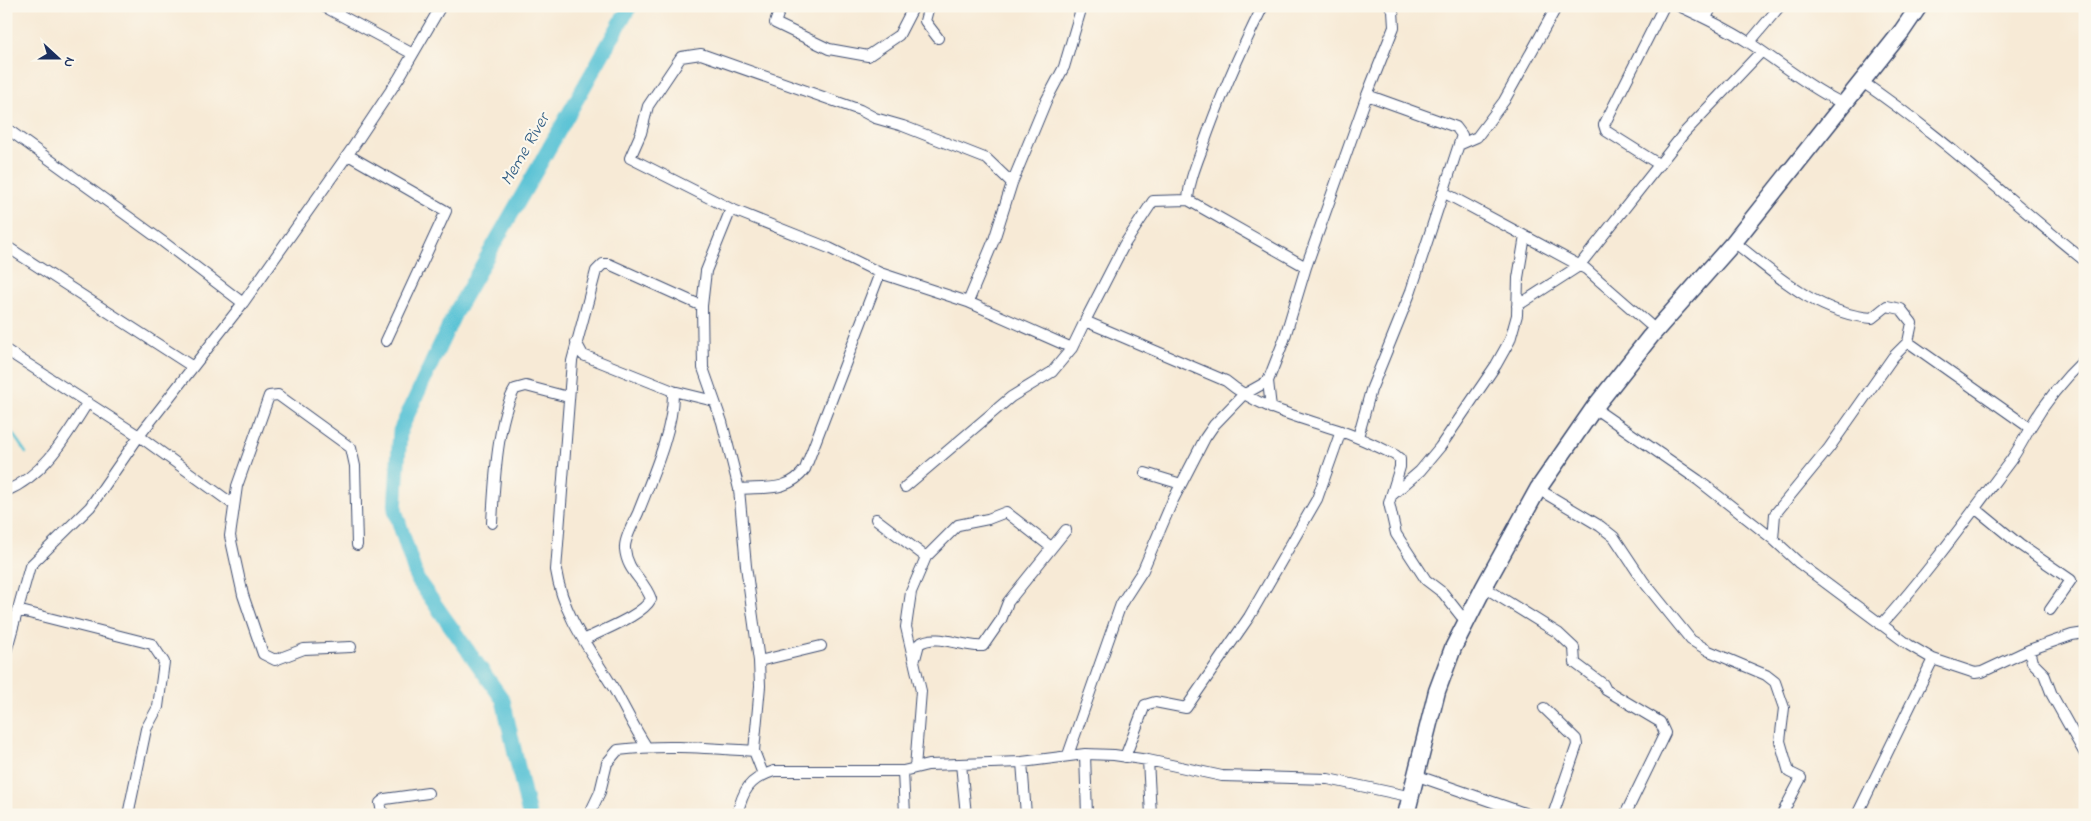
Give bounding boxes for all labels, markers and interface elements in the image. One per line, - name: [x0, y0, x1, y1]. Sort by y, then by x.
- north arrow: [32, 32, 82, 82]
- text: N: [57, 54, 80, 70]
- water label: Meme River: [495, 107, 558, 191]

